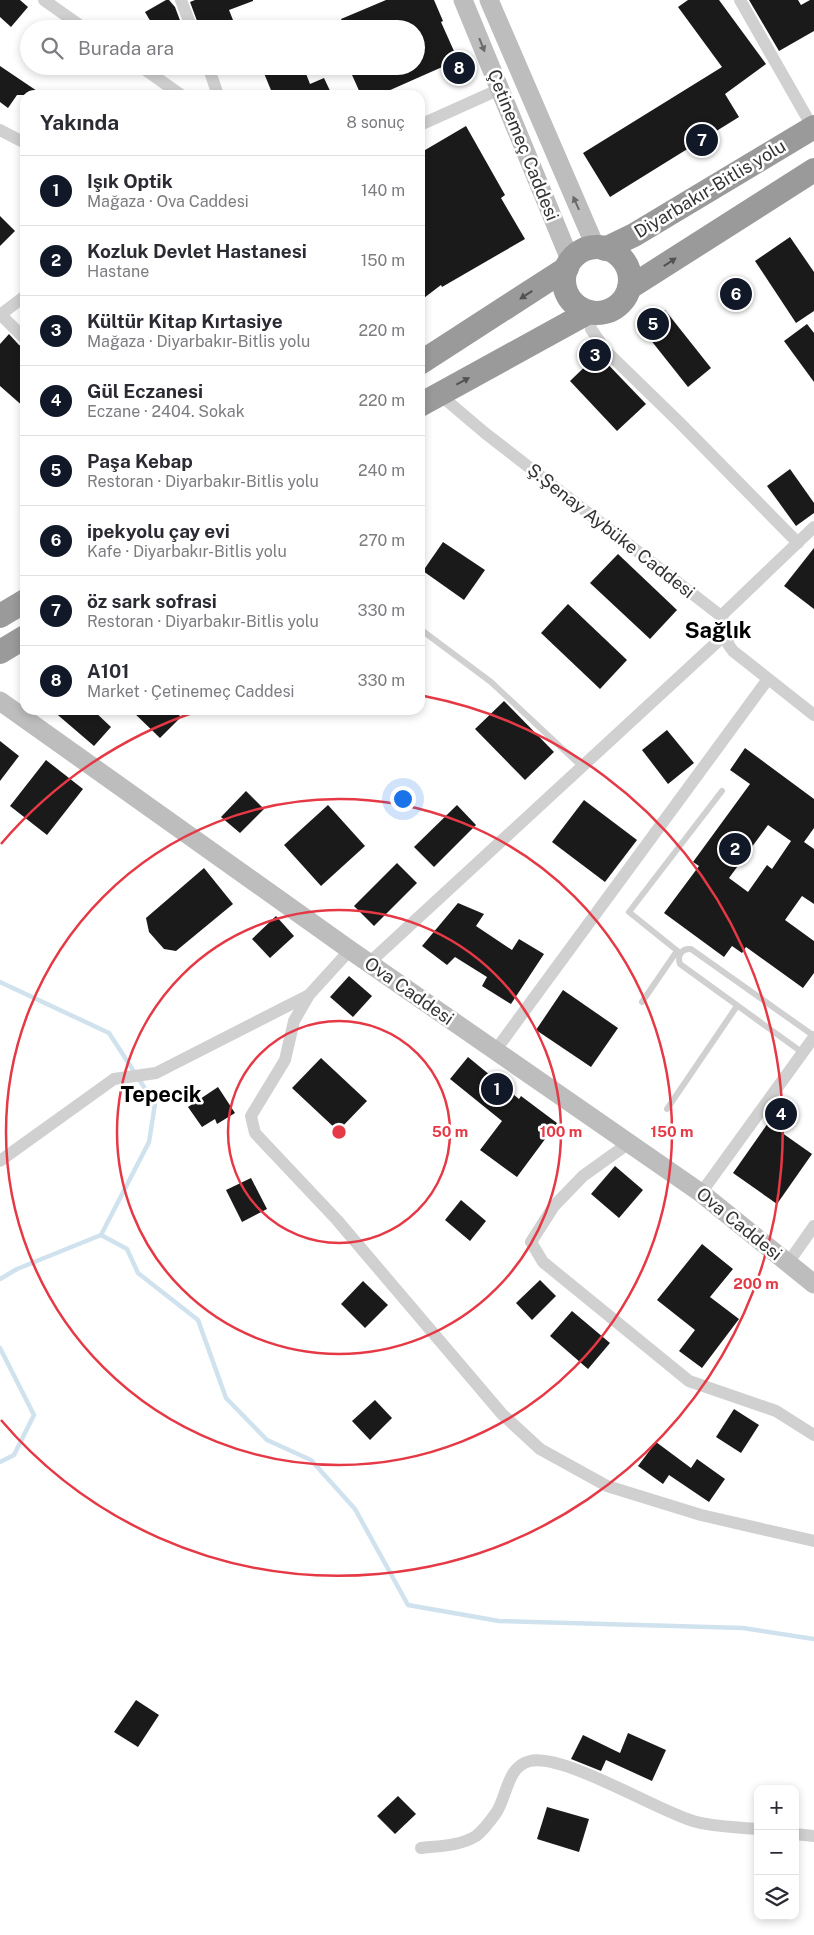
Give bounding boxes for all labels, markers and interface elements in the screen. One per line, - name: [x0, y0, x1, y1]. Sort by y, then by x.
- search box: [20, 20, 425, 75]
- icon: search: [38, 34, 66, 62]
- text: Burada ara: [78, 37, 174, 59]
- one-way arrow: [478, 38, 486, 53]
- pin: 8: [443, 49, 475, 87]
- street label: Çetinemeç Caddesi: [484, 66, 563, 224]
- text: Yakında: [40, 110, 119, 135]
- text: 8 sonuç: [346, 113, 405, 132]
- pin: 7: [686, 121, 718, 159]
- street label: Diyarbakır-Bitlis yolu: [630, 135, 789, 242]
- text: Işık Optik: [87, 170, 173, 192]
- text: 1: [53, 181, 59, 200]
- text: 140 m: [361, 181, 405, 200]
- text: Mağaza · Ova Caddesi: [87, 192, 249, 211]
- one-way arrow: [572, 196, 580, 210]
- text: Kozluk Devlet Hastanesi: [87, 240, 307, 262]
- text: 2: [51, 251, 61, 270]
- text: 150 m: [361, 251, 405, 270]
- one-way arrow: [663, 257, 677, 267]
- text: Hastane: [87, 262, 149, 281]
- pin: 6: [720, 275, 752, 313]
- one-way arrow: [519, 290, 532, 300]
- pin: 5: [637, 305, 669, 343]
- text: Kültür Kitap Kırtasiye: [87, 310, 283, 332]
- text: 3: [51, 321, 61, 340]
- text: 220 m: [358, 321, 405, 340]
- text: Mağaza · Diyarbakır-Bitlis yolu: [87, 332, 310, 351]
- pin: 3: [579, 336, 611, 374]
- one-way arrow: [455, 377, 470, 385]
- text: Gül Eczanesi: [87, 380, 203, 402]
- text: 4: [51, 391, 61, 410]
- text: 220 m: [358, 391, 405, 410]
- text: Eczane · 2404. Sokak: [87, 402, 245, 421]
- text: Paşa Kebap: [87, 450, 193, 472]
- street label: Ş.Şenay Aybüke Caddesi: [524, 459, 699, 602]
- text: 5: [51, 461, 61, 480]
- text: 240 m: [358, 461, 405, 480]
- text: Restoran · Diyarbakır-Bitlis yolu: [87, 472, 319, 491]
- text: ipekyolu çay evi: [87, 520, 230, 542]
- text: 6: [51, 531, 61, 550]
- text: 270 m: [359, 531, 405, 550]
- text: Kafe · Diyarbakır-Bitlis yolu: [87, 542, 287, 561]
- text: öz sark sofrasi: [87, 590, 217, 612]
- text: 7: [51, 601, 61, 620]
- text: 330 m: [358, 601, 405, 620]
- text: Restoran · Diyarbakır-Bitlis yolu: [87, 612, 319, 631]
- district label: Sağlık: [684, 617, 752, 643]
- text: A101: [87, 660, 129, 682]
- text: 8: [51, 671, 61, 690]
- text: 330 m: [358, 671, 405, 690]
- text: Market · Çetinemeç Caddesi: [87, 682, 294, 701]
- your location: [390, 786, 416, 812]
- pin: 2: [719, 830, 751, 868]
- street label: Ova Caddesi: [361, 952, 458, 1029]
- pin: 1: [481, 1070, 513, 1108]
- district label: Tepecik: [120, 1081, 202, 1107]
- pin: 4: [765, 1095, 797, 1133]
- centre of rings: [330, 1123, 348, 1141]
- text: 50 m: [432, 1123, 468, 1140]
- text: 100 m: [540, 1123, 582, 1140]
- text: 150 m: [650, 1123, 694, 1140]
- street label: Ova Caddesi: [692, 1183, 786, 1264]
- text: 200 m: [733, 1275, 779, 1292]
- map controls: [754, 1785, 799, 1920]
- button: +: [754, 1785, 799, 1830]
- button: −: [754, 1830, 799, 1875]
- button: layers: [754, 1875, 799, 1920]

